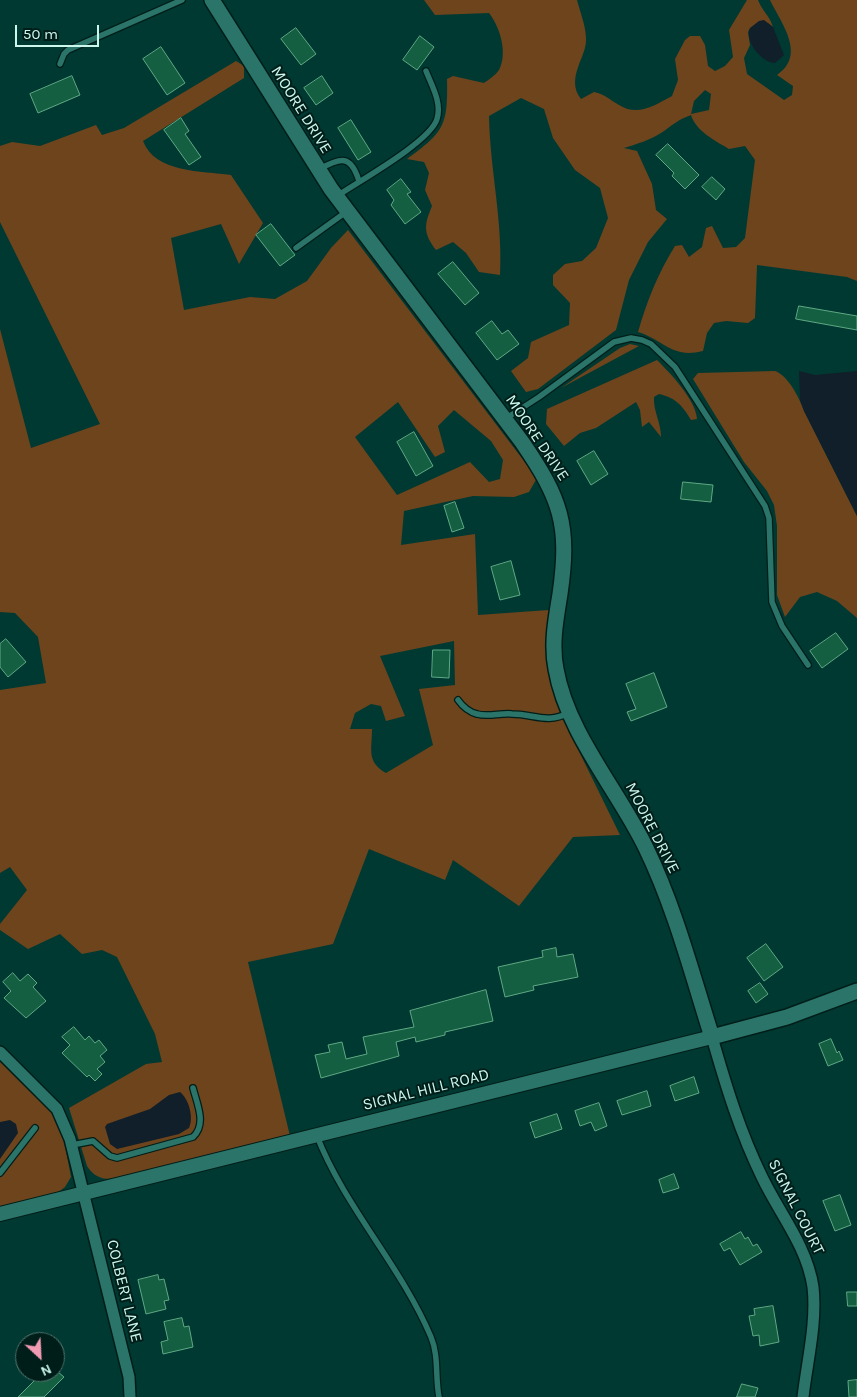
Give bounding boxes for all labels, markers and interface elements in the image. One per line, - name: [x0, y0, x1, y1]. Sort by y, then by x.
- scale bar: [18, 15, 101, 47]
- text: 50 m: [23, 25, 58, 43]
- street label: MOORE DRIVE: [266, 63, 336, 157]
- street label: MOORE DRIVE: [501, 391, 573, 485]
- street label: MOORE DRIVE: [621, 779, 683, 877]
- street label: SIGNAL HILL ROAD: [361, 1065, 491, 1115]
- street label: SIGNAL COURT: [764, 1156, 828, 1258]
- street label: COLBERT LANE: [102, 1238, 146, 1344]
- north arrow: [15, 1332, 65, 1382]
- text: N: [38, 1360, 54, 1380]

